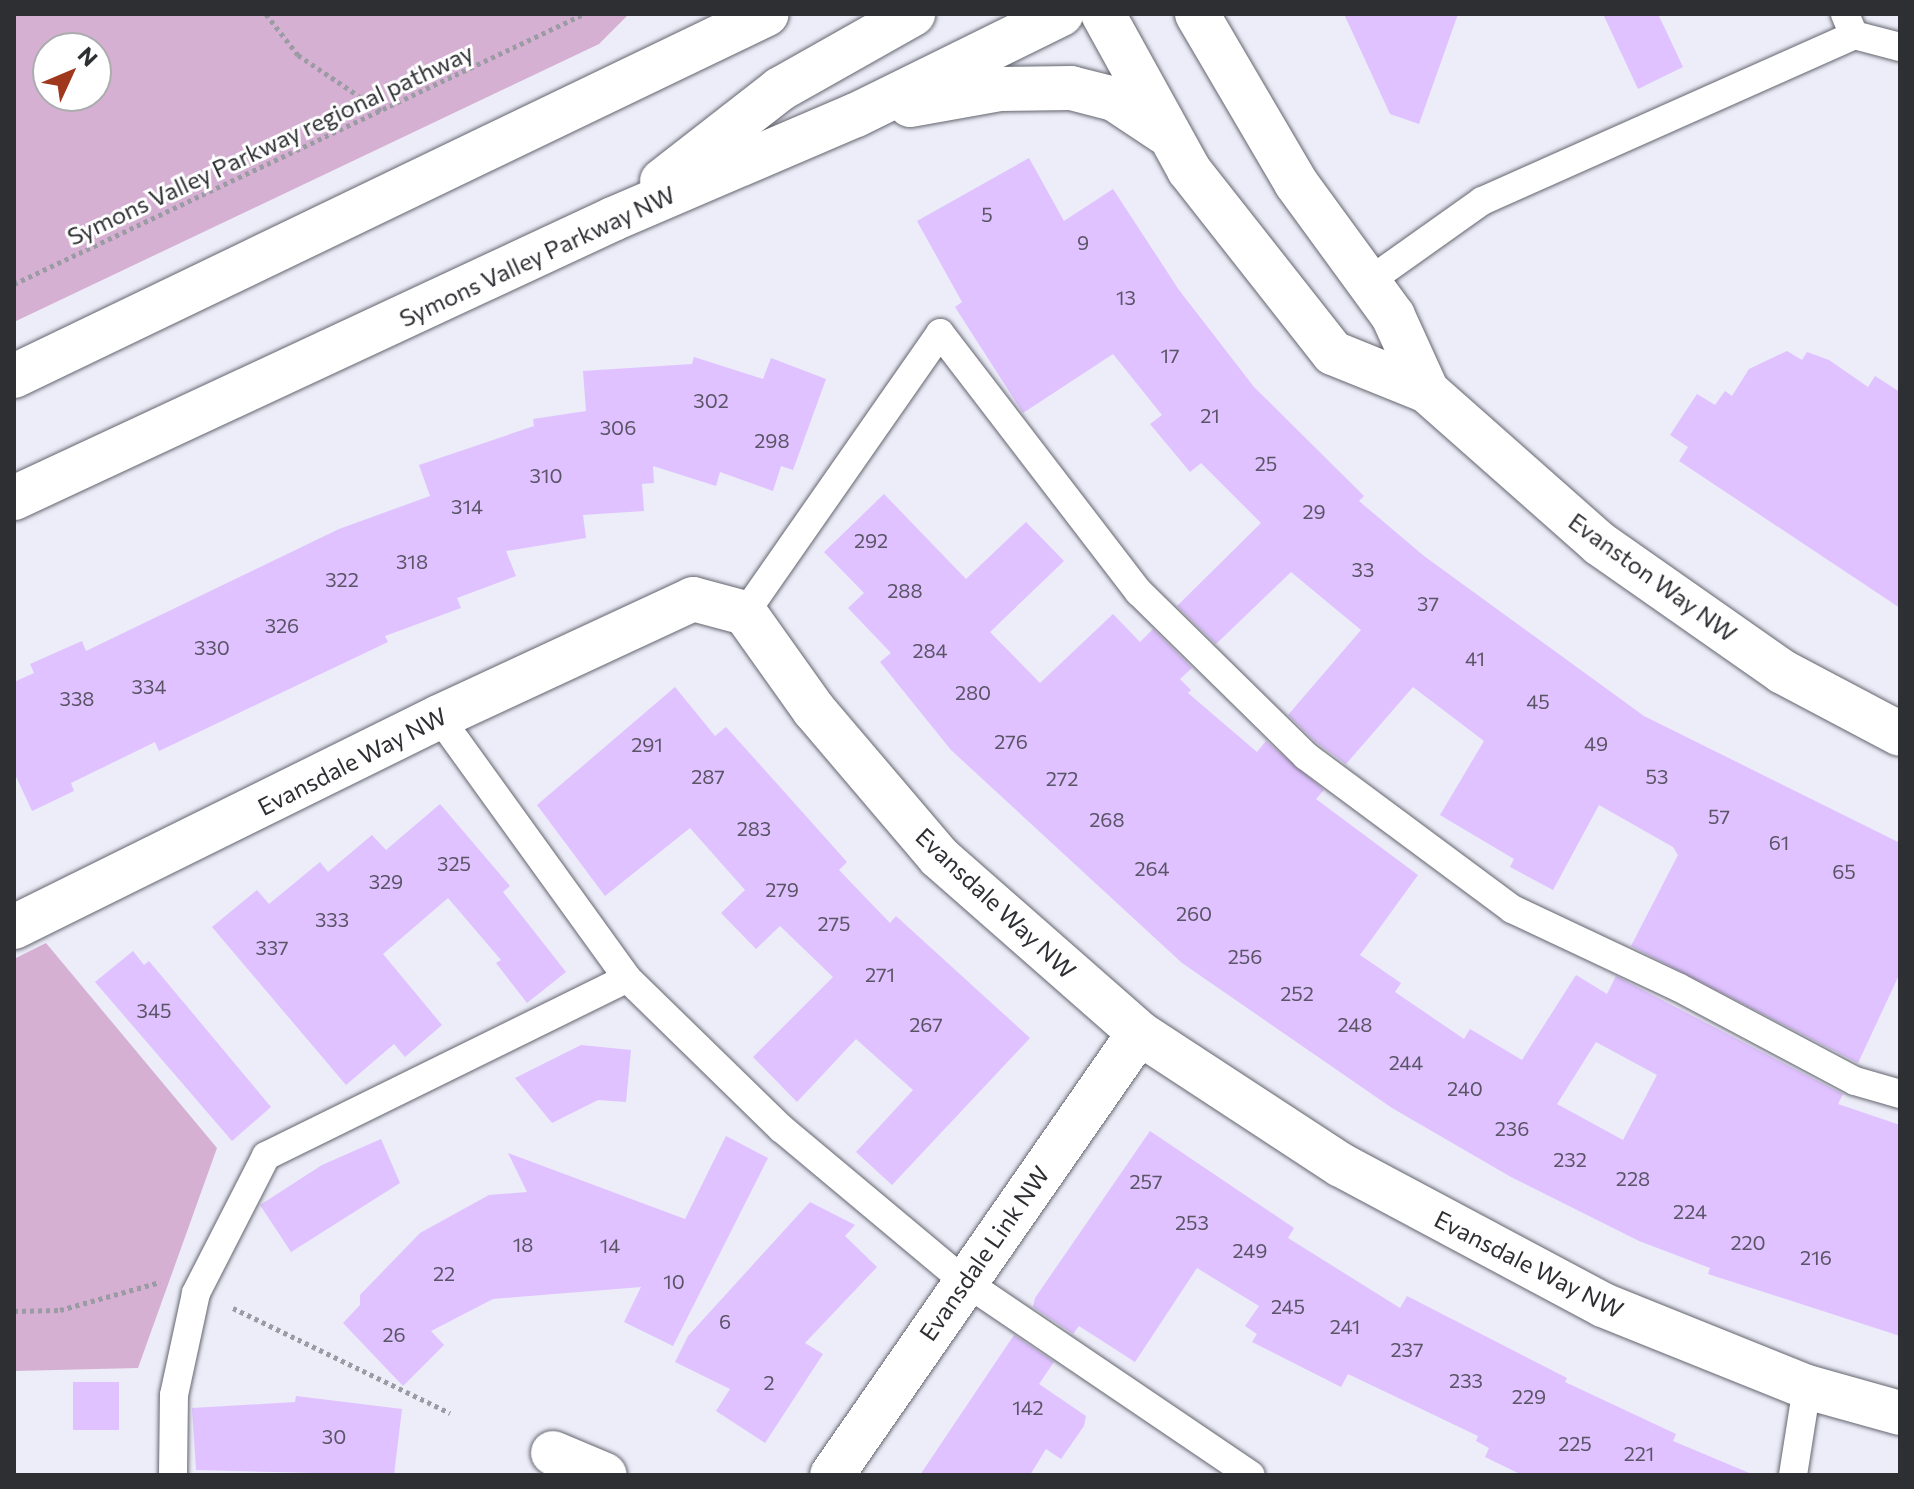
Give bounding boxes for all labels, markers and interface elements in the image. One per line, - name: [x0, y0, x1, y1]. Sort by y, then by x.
- north arrow: [32, 32, 112, 112]
- street label: Symons Valley Parkway regional pathway: [63, 37, 477, 251]
- text: N: [73, 41, 104, 72]
- street label: Symons Valley Parkway NW: [395, 179, 679, 333]
- house number: 5: [981, 202, 993, 226]
- house number: 9: [1077, 230, 1089, 254]
- house number: 13: [1116, 285, 1136, 309]
- house number: 17: [1160, 343, 1180, 367]
- house number: 302: [693, 388, 729, 412]
- house number: 21: [1200, 403, 1220, 427]
- house number: 306: [600, 415, 636, 439]
- house number: 298: [754, 428, 790, 452]
- house number: 25: [1255, 451, 1277, 475]
- house number: 310: [529, 463, 563, 487]
- house number: 314: [451, 494, 483, 518]
- house number: 29: [1302, 499, 1326, 523]
- street label: Evanston Way NW: [1563, 506, 1743, 648]
- house number: 292: [854, 528, 888, 552]
- house number: 318: [396, 549, 428, 573]
- house number: 33: [1352, 557, 1374, 581]
- house number: 322: [325, 567, 359, 591]
- house number: 288: [887, 578, 923, 602]
- house number: 37: [1417, 591, 1439, 615]
- house number: 326: [265, 613, 299, 637]
- house number: 330: [194, 635, 230, 659]
- house number: 284: [912, 638, 948, 662]
- house number: 41: [1465, 646, 1485, 670]
- house number: 334: [132, 674, 166, 698]
- house number: 280: [955, 680, 991, 704]
- house number: 338: [60, 686, 94, 710]
- house number: 45: [1526, 689, 1550, 713]
- street label: Evansdale Way NW: [253, 701, 451, 821]
- house number: 276: [994, 729, 1028, 753]
- house number: 49: [1584, 731, 1608, 755]
- house number: 291: [631, 732, 663, 756]
- house number: 287: [691, 764, 725, 788]
- house number: 53: [1646, 764, 1668, 788]
- house number: 272: [1046, 766, 1078, 790]
- house number: 57: [1708, 804, 1730, 828]
- house number: 268: [1089, 807, 1125, 831]
- house number: 283: [737, 816, 771, 840]
- street label: Evansdale Way NW: [910, 822, 1082, 984]
- house number: 61: [1769, 830, 1789, 854]
- house number: 325: [437, 851, 471, 875]
- house number: 264: [1134, 856, 1170, 880]
- house number: 65: [1832, 859, 1856, 883]
- house number: 329: [369, 869, 403, 893]
- house number: 279: [765, 877, 799, 901]
- house number: 260: [1176, 901, 1212, 925]
- house number: 333: [315, 907, 349, 931]
- house number: 275: [817, 911, 851, 935]
- house number: 337: [255, 935, 289, 959]
- house number: 256: [1228, 944, 1262, 968]
- house number: 271: [865, 962, 895, 986]
- house number: 252: [1280, 981, 1314, 1005]
- house number: 345: [137, 998, 171, 1022]
- house number: 267: [909, 1012, 943, 1036]
- house number: 248: [1338, 1012, 1372, 1036]
- house number: 244: [1389, 1050, 1423, 1074]
- house number: 240: [1447, 1076, 1483, 1100]
- house number: 236: [1495, 1116, 1529, 1140]
- house number: 232: [1553, 1147, 1587, 1171]
- street label: Evansdale Link NW: [913, 1160, 1055, 1346]
- house number: 228: [1616, 1166, 1650, 1190]
- house number: 257: [1129, 1169, 1163, 1193]
- house number: 224: [1673, 1199, 1707, 1223]
- street label: Evansdale Way NW: [1430, 1204, 1628, 1324]
- house number: 253: [1175, 1210, 1209, 1234]
- house number: 220: [1730, 1230, 1766, 1254]
- house number: 18: [513, 1232, 533, 1256]
- house number: 14: [600, 1233, 620, 1257]
- house number: 249: [1233, 1238, 1267, 1262]
- house number: 216: [1800, 1245, 1832, 1269]
- house number: 22: [433, 1261, 455, 1285]
- house number: 10: [663, 1269, 685, 1293]
- house number: 245: [1271, 1294, 1305, 1318]
- house number: 6: [719, 1309, 731, 1333]
- house number: 241: [1330, 1314, 1360, 1338]
- house number: 26: [382, 1322, 406, 1346]
- house number: 237: [1391, 1337, 1423, 1361]
- house number: 233: [1449, 1368, 1483, 1392]
- house number: 2: [763, 1370, 775, 1394]
- house number: 229: [1512, 1384, 1546, 1408]
- house number: 142: [1012, 1395, 1044, 1419]
- house number: 30: [322, 1424, 346, 1448]
- house number: 225: [1558, 1431, 1592, 1455]
- house number: 221: [1624, 1441, 1654, 1465]

